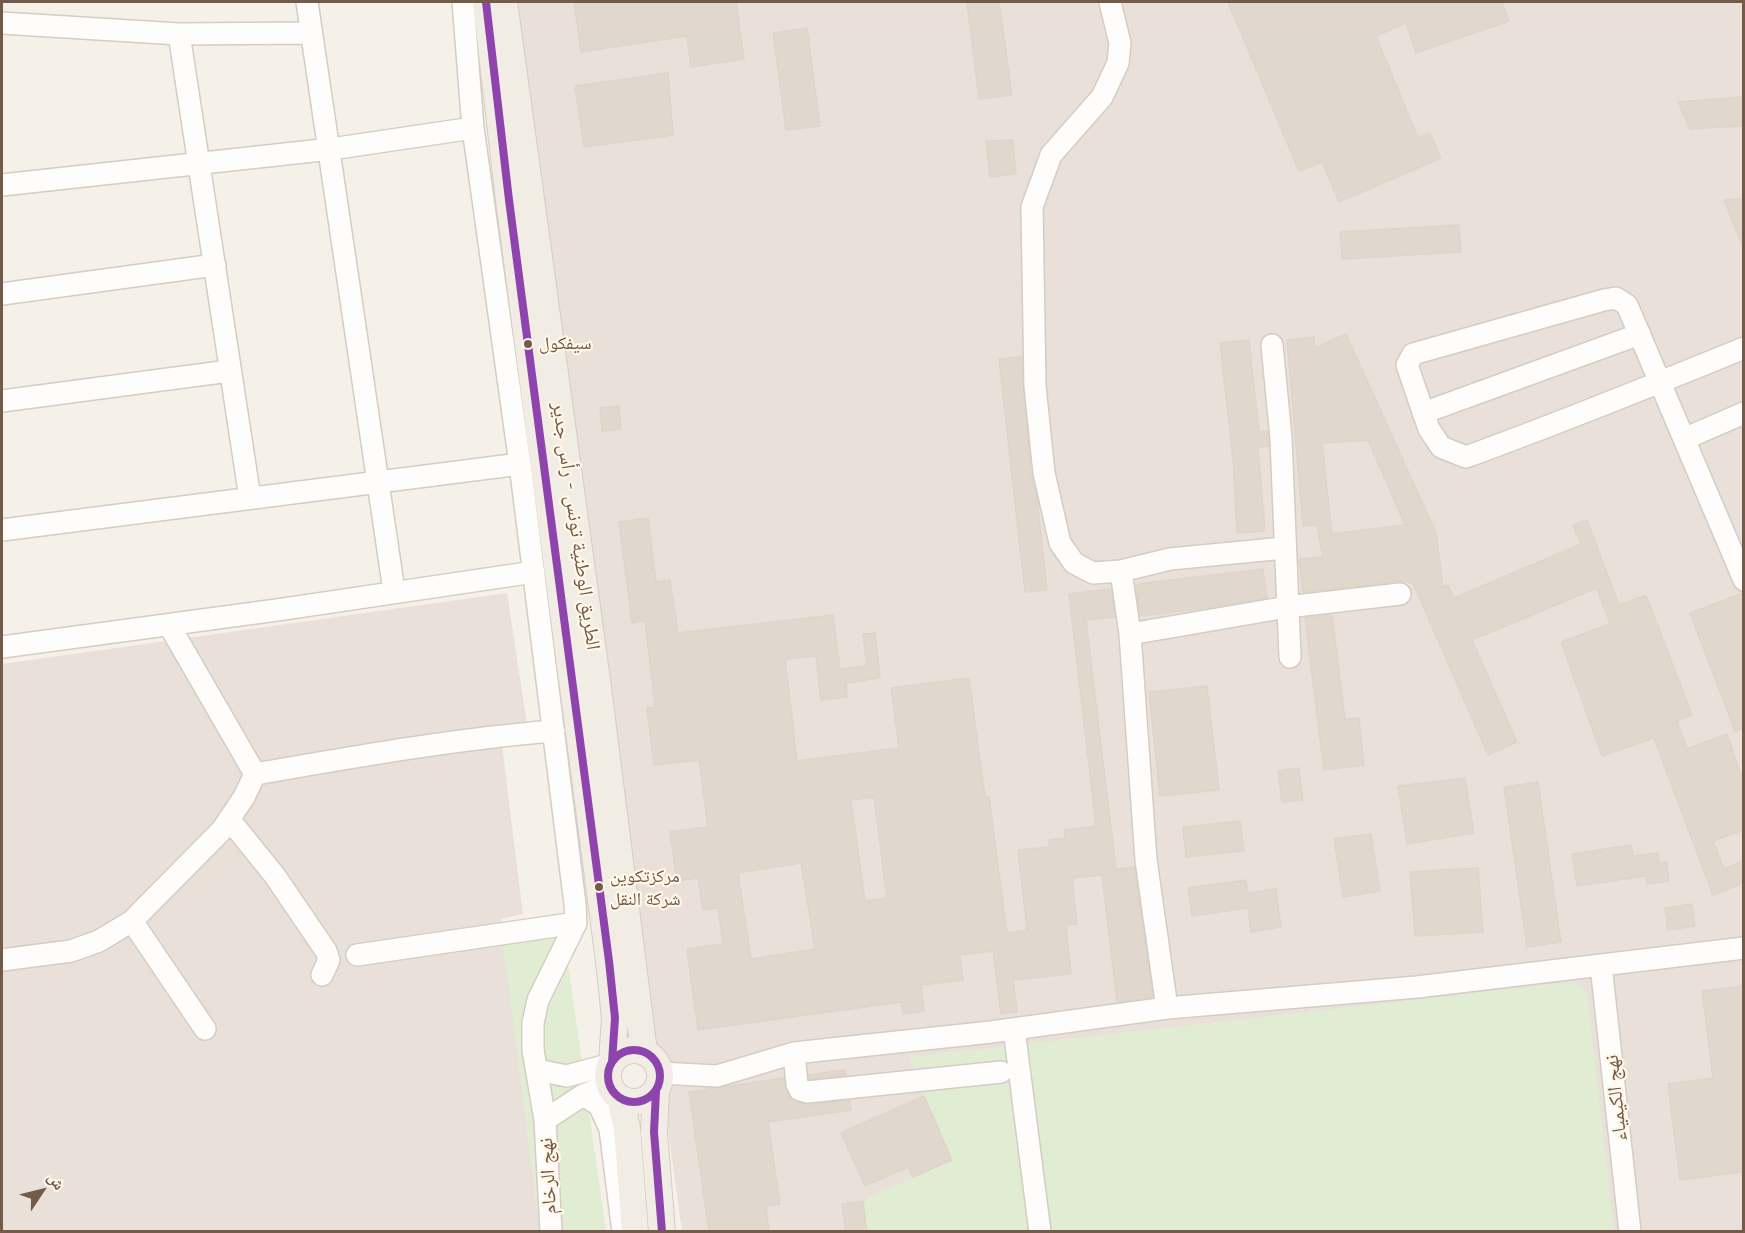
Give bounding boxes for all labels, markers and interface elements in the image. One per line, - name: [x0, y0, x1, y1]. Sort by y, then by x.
- place label: سيفكول: [539, 333, 592, 355]
- marker: سيفكول: [522, 338, 534, 350]
- street label: الطريق الوطنية تونس - رأس جدير: [547, 401, 605, 651]
- place label: مركزتكوين شركة النقل: [610, 866, 681, 908]
- marker: مركزتكوين شركة النقل: [593, 881, 605, 893]
- street label: نهج الكيمياء: [1600, 1054, 1632, 1142]
- street label: نهج الرخام: [534, 1137, 562, 1215]
- north arrow: [12, 1161, 72, 1221]
- text: ش: [44, 1168, 70, 1193]

